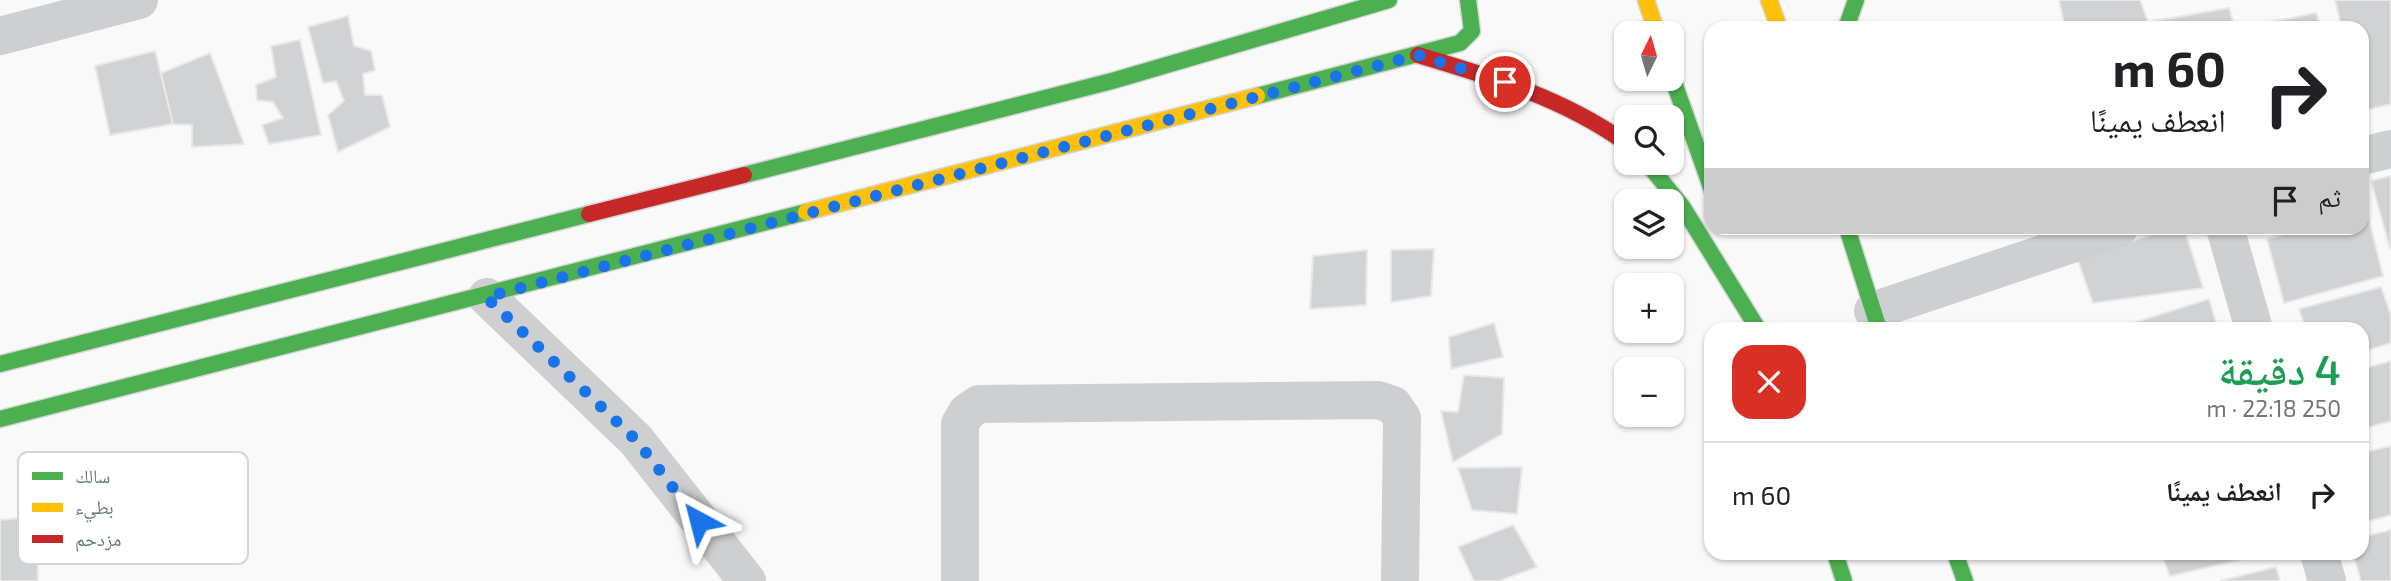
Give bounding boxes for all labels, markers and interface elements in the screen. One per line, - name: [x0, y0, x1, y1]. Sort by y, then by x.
- north arrow: [1614, 21, 1684, 91]
- map controls: [1614, 21, 1684, 427]
- text: 60 m: [2112, 38, 2226, 97]
- icon: right: [2250, 49, 2341, 140]
- pin: [1475, 52, 1535, 112]
- icon: arrive: [1486, 63, 1524, 101]
- text: انعطف يمينًا: [2090, 100, 2226, 138]
- button: search: [1614, 105, 1684, 175]
- text: ثم: [2318, 181, 2341, 212]
- icon: arrive: [2266, 182, 2304, 220]
- button: layers: [1614, 189, 1684, 259]
- button: +: [1614, 273, 1684, 343]
- text: 4 دقيقة: [2218, 343, 2341, 393]
- button: close: [1732, 345, 1806, 419]
- button: −: [1614, 357, 1684, 427]
- text: 250 m · 22:18: [2207, 394, 2341, 422]
- legend: [18, 452, 248, 564]
- text: سالك: [75, 464, 110, 487]
- text: انعطف يمينًا: [2166, 475, 2282, 506]
- icon: right: [2303, 476, 2341, 514]
- text: 60 m: [1732, 479, 1791, 510]
- position arrow: [662, 484, 736, 558]
- text: بطيء: [75, 495, 114, 523]
- text: مزدحم: [75, 527, 121, 552]

